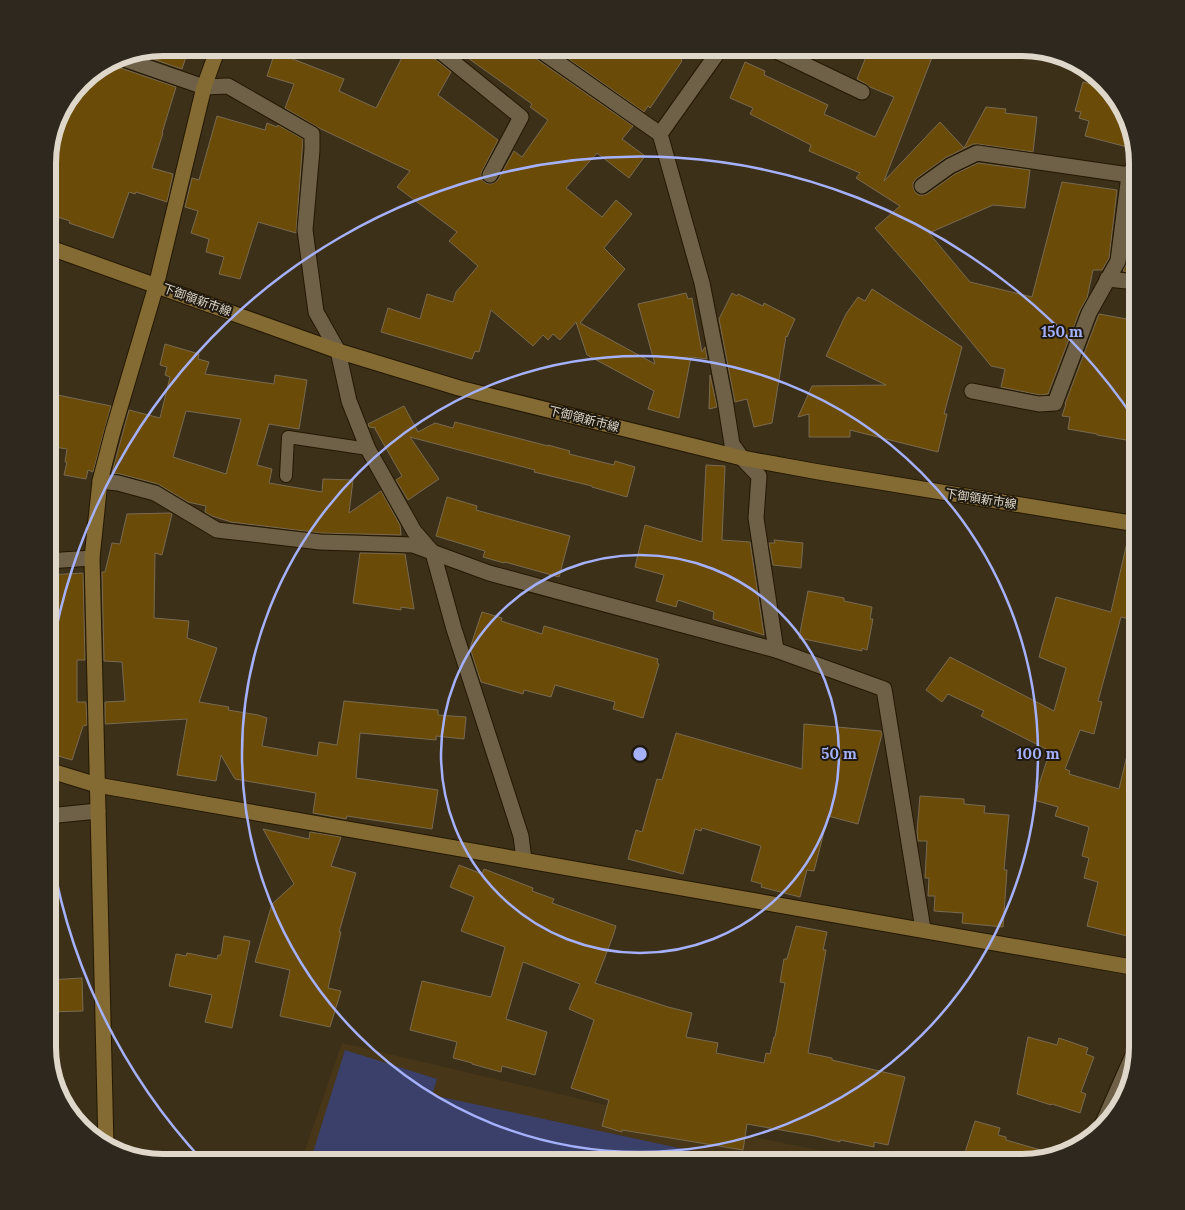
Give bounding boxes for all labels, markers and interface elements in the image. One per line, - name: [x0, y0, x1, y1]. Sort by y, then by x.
- street label: 下御領新市線: [161, 280, 234, 319]
- text: 150 m: [1041, 322, 1083, 341]
- street label: 下御領新市線: [547, 403, 621, 435]
- street label: 下御領新市線: [944, 485, 1018, 512]
- text: 50 m: [821, 744, 857, 763]
- text: 100 m: [1017, 744, 1060, 763]
- centre of rings: [631, 745, 649, 763]

